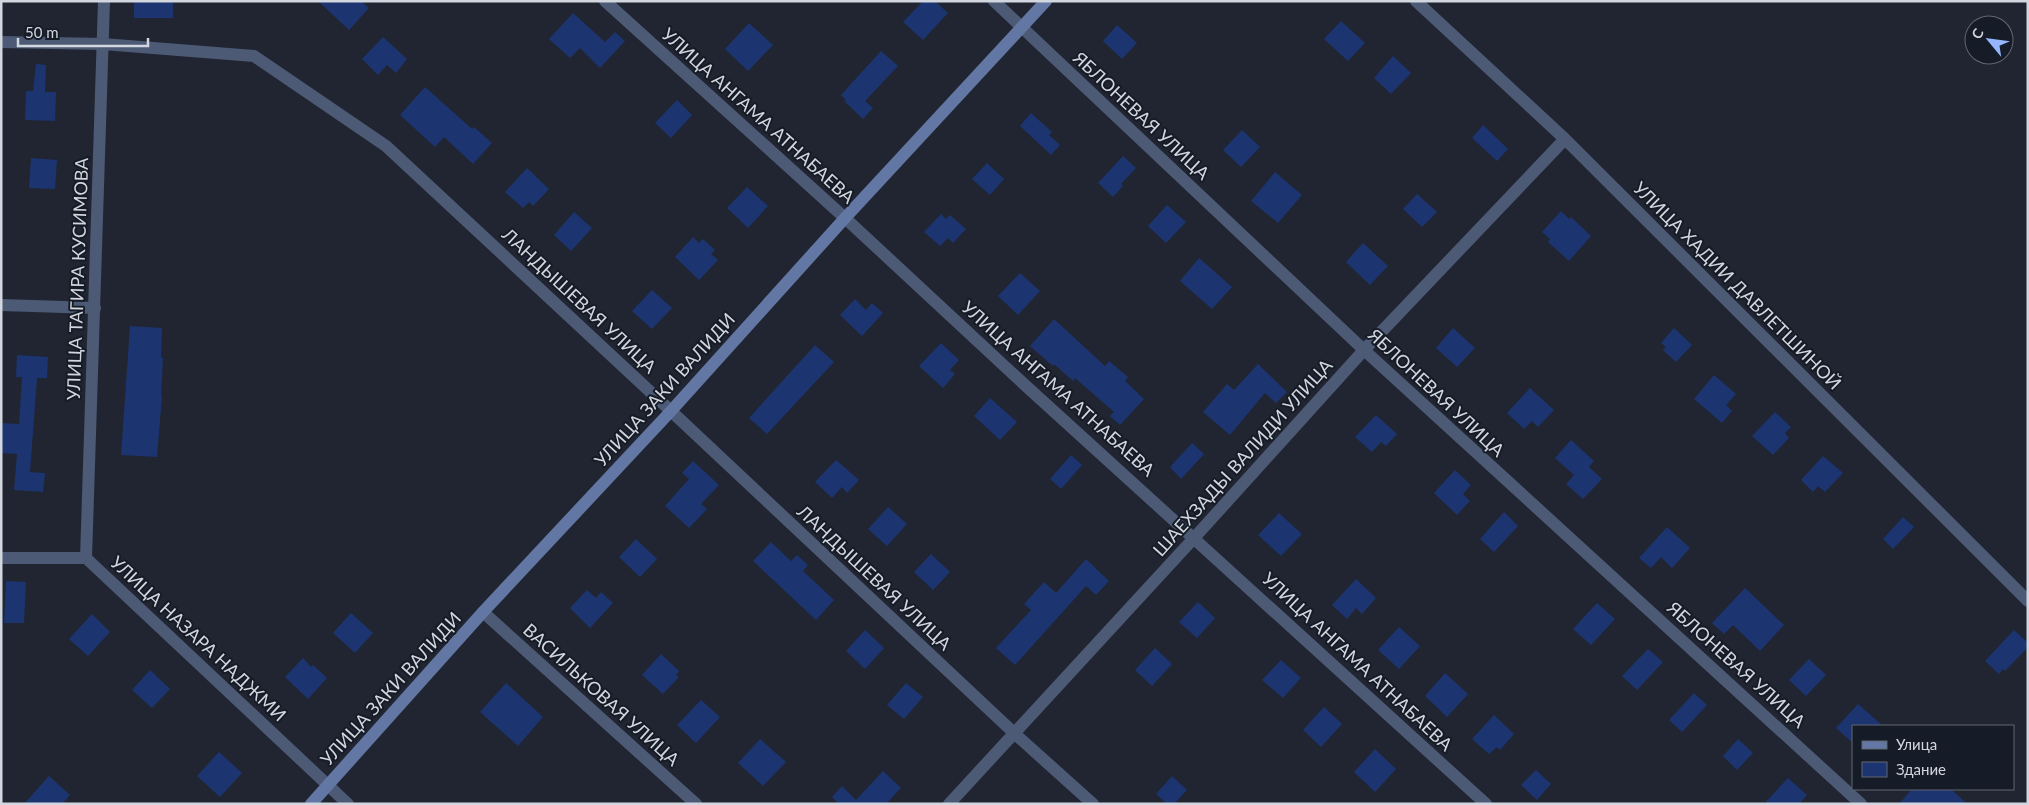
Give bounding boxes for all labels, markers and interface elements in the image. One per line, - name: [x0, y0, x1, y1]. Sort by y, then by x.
- scale bar: [18, 15, 148, 47]
- north arrow: [1964, 15, 2014, 65]
- text: 50 m: [25, 23, 59, 41]
- street label: УЛИЦА АНГАМА АТНАБАЕВА: [658, 23, 860, 208]
- text: С: [1968, 25, 1987, 42]
- street label: ЯБЛОНЕВАЯ УЛИЦА: [1068, 46, 1215, 185]
- street label: УЛИЦА ТАГИРА КУСИМОВА: [62, 156, 92, 401]
- street label: УЛИЦА ХАДИИ ДАВЛЕТШИНОЙ: [1629, 177, 1846, 394]
- street label: ЛАНДЫШЕВАЯ УЛИЦА: [497, 222, 662, 378]
- street label: УЛИЦА АНГАМА АТНАБАЕВА: [958, 296, 1160, 481]
- street label: УЛИЦА ЗАКИ ВАЛИДИ: [589, 308, 739, 471]
- street label: ЯБЛОНЕВАЯ УЛИЦА: [1363, 323, 1510, 462]
- street label: ШАЕХЗАДЫ ВАЛИДИ УЛИЦА: [1148, 354, 1337, 560]
- street label: ЛАНДЫШЕВАЯ УЛИЦА: [792, 499, 957, 655]
- street label: УЛИЦА НАЗАРА НАДЖМИ: [106, 551, 291, 726]
- street label: УЛИЦА АНГАМА АТНАБАЕВА: [1258, 567, 1458, 756]
- street label: ЯБЛОНЕВАЯ УЛИЦА: [1662, 596, 1811, 733]
- street label: УЛИЦА ЗАКИ ВАЛИДИ: [315, 607, 465, 770]
- street label: ВАСИЛЬКОВАЯ УЛИЦА: [519, 618, 685, 771]
- legend: [1852, 725, 2014, 790]
- text: Улица: [1896, 735, 1937, 753]
- text: Здание: [1896, 760, 1946, 778]

